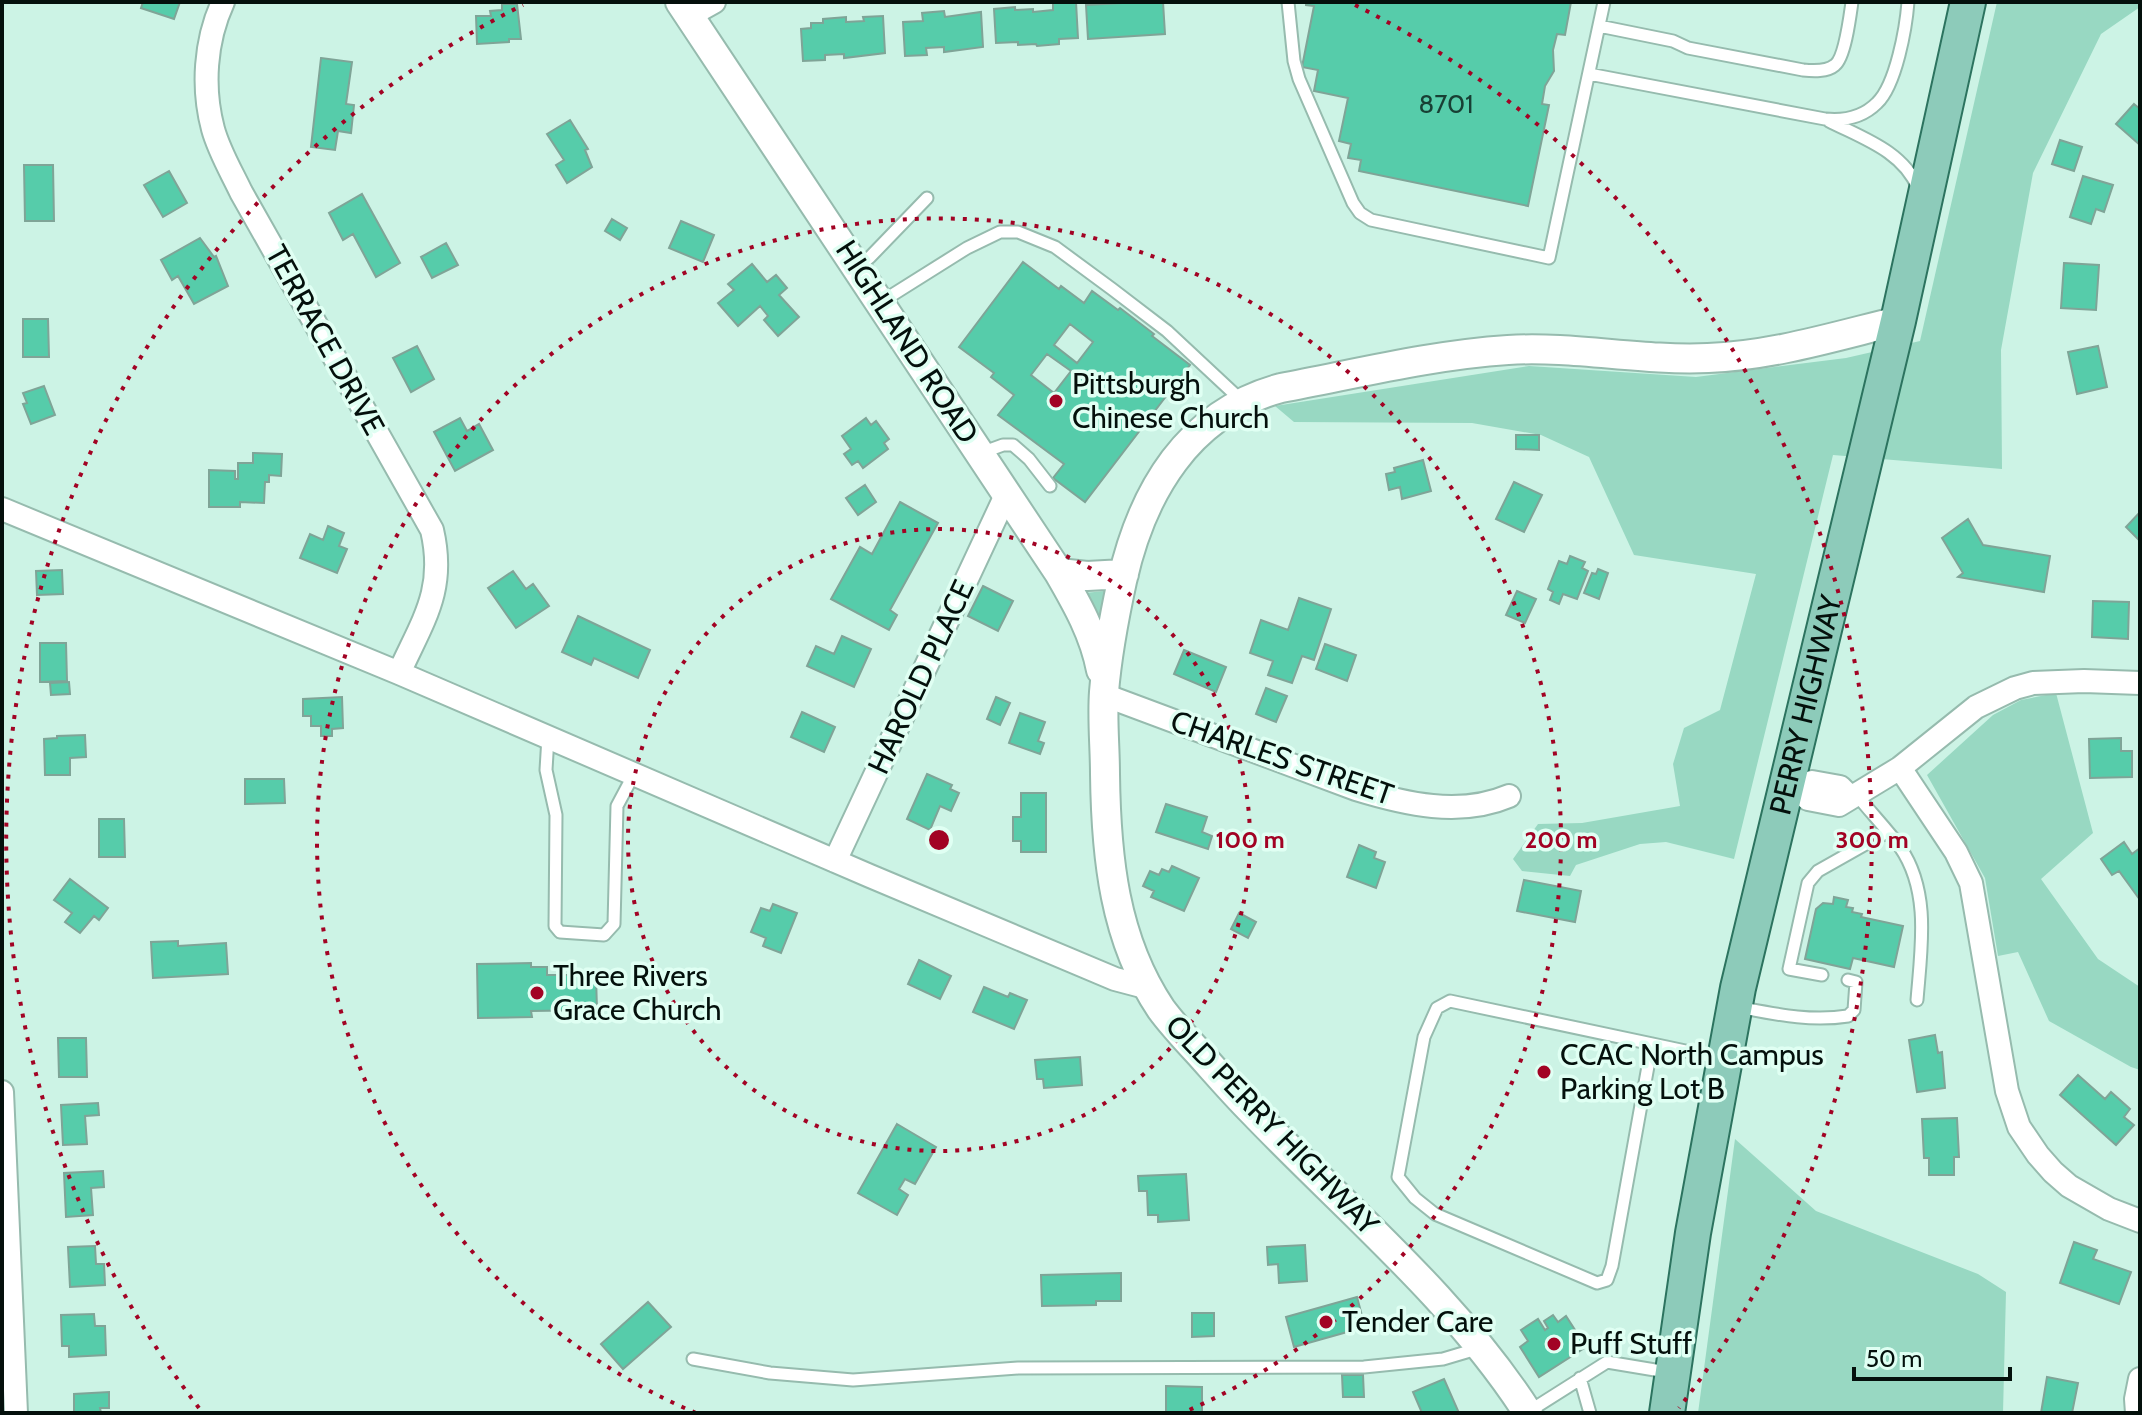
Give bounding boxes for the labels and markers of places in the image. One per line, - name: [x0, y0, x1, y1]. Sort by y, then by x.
- place label: Pittsburgh Chinese Church: [1072, 365, 1269, 436]
- marker: Pittsburgh Chinese Church: [1047, 392, 1065, 410]
- centre of rings: [925, 826, 953, 854]
- place label: Three Rivers Grace Church: [553, 957, 722, 1028]
- marker: Three Rivers Grace Church: [528, 984, 546, 1002]
- place label: CCAC North Campus Parking Lot B: [1560, 1036, 1824, 1107]
- marker: CCAC North Campus Parking Lot B: [1535, 1063, 1553, 1081]
- place label: Tender Care: [1342, 1303, 1493, 1340]
- marker: Tender Care: [1317, 1313, 1335, 1331]
- place label: Puff Stuff: [1570, 1325, 1692, 1362]
- marker: Puff Stuff: [1545, 1335, 1563, 1353]

